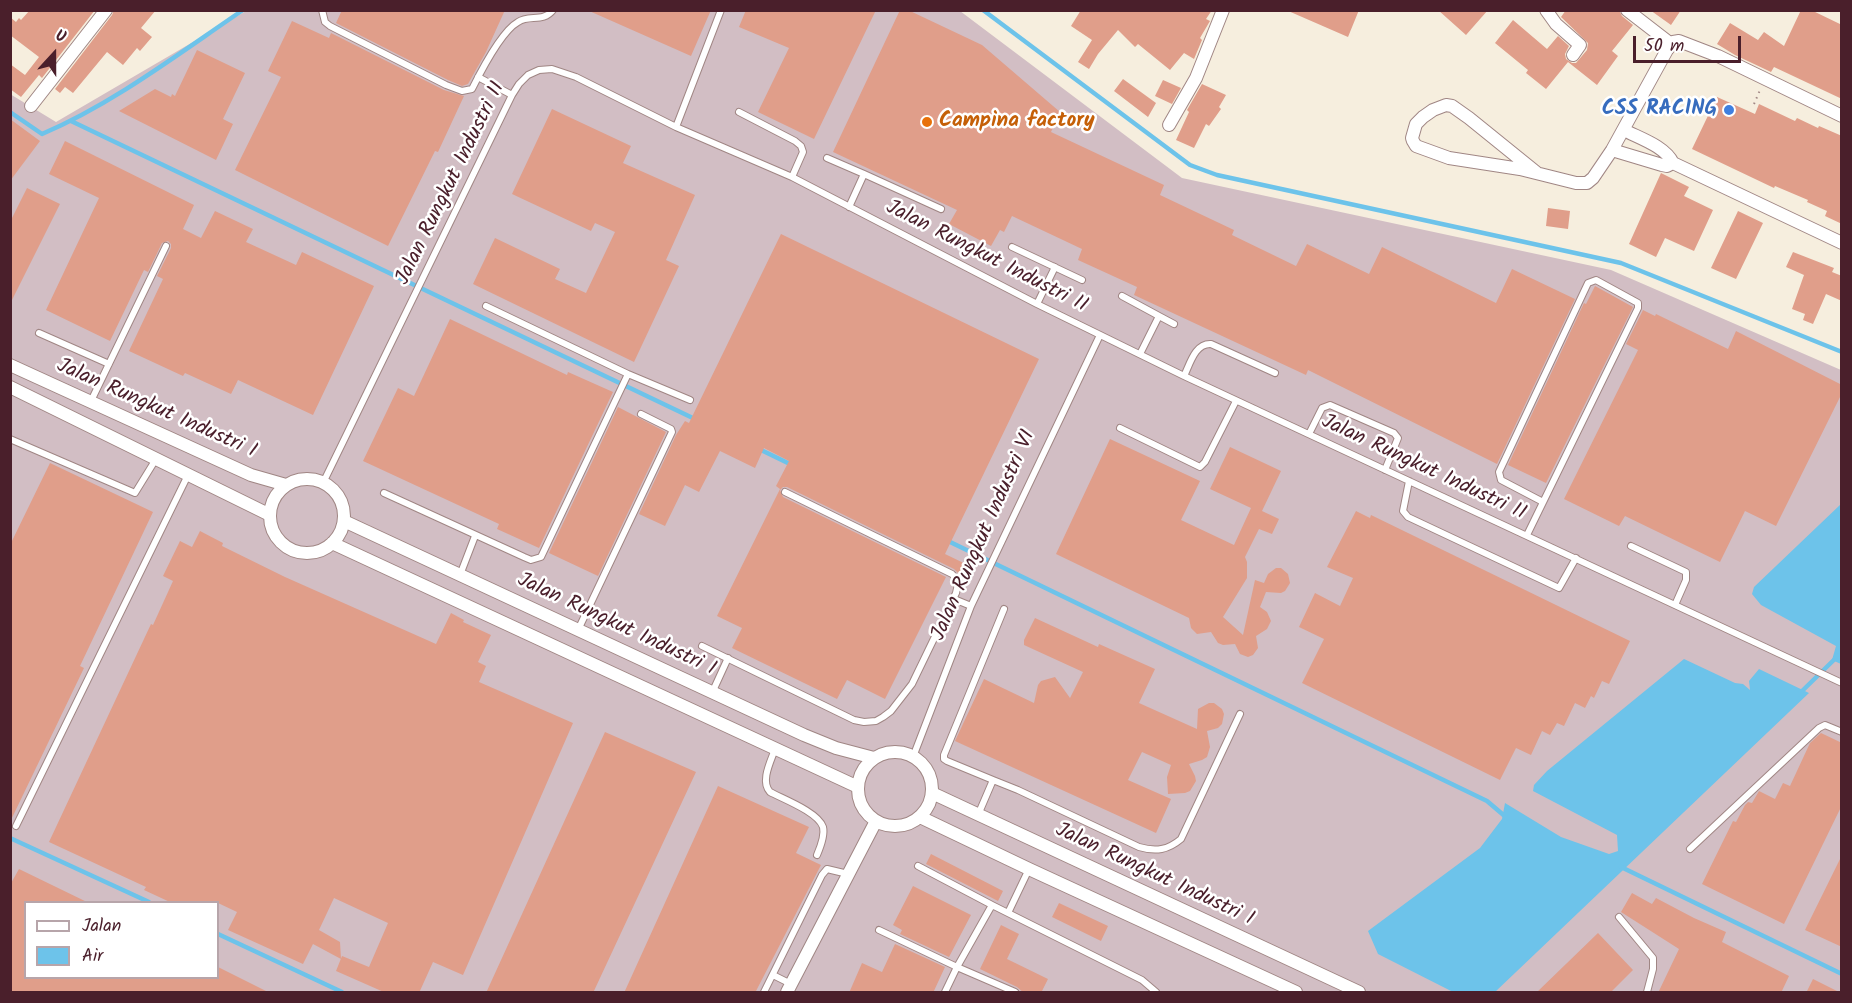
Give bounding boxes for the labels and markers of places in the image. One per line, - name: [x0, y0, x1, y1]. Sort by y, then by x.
- place label: CSS RACING: [1602, 97, 1717, 123]
- marker: CSS RACING: [1722, 103, 1736, 117]
- place label: Campina factory: [939, 109, 1095, 135]
- marker: Campina factory: [920, 115, 934, 129]

